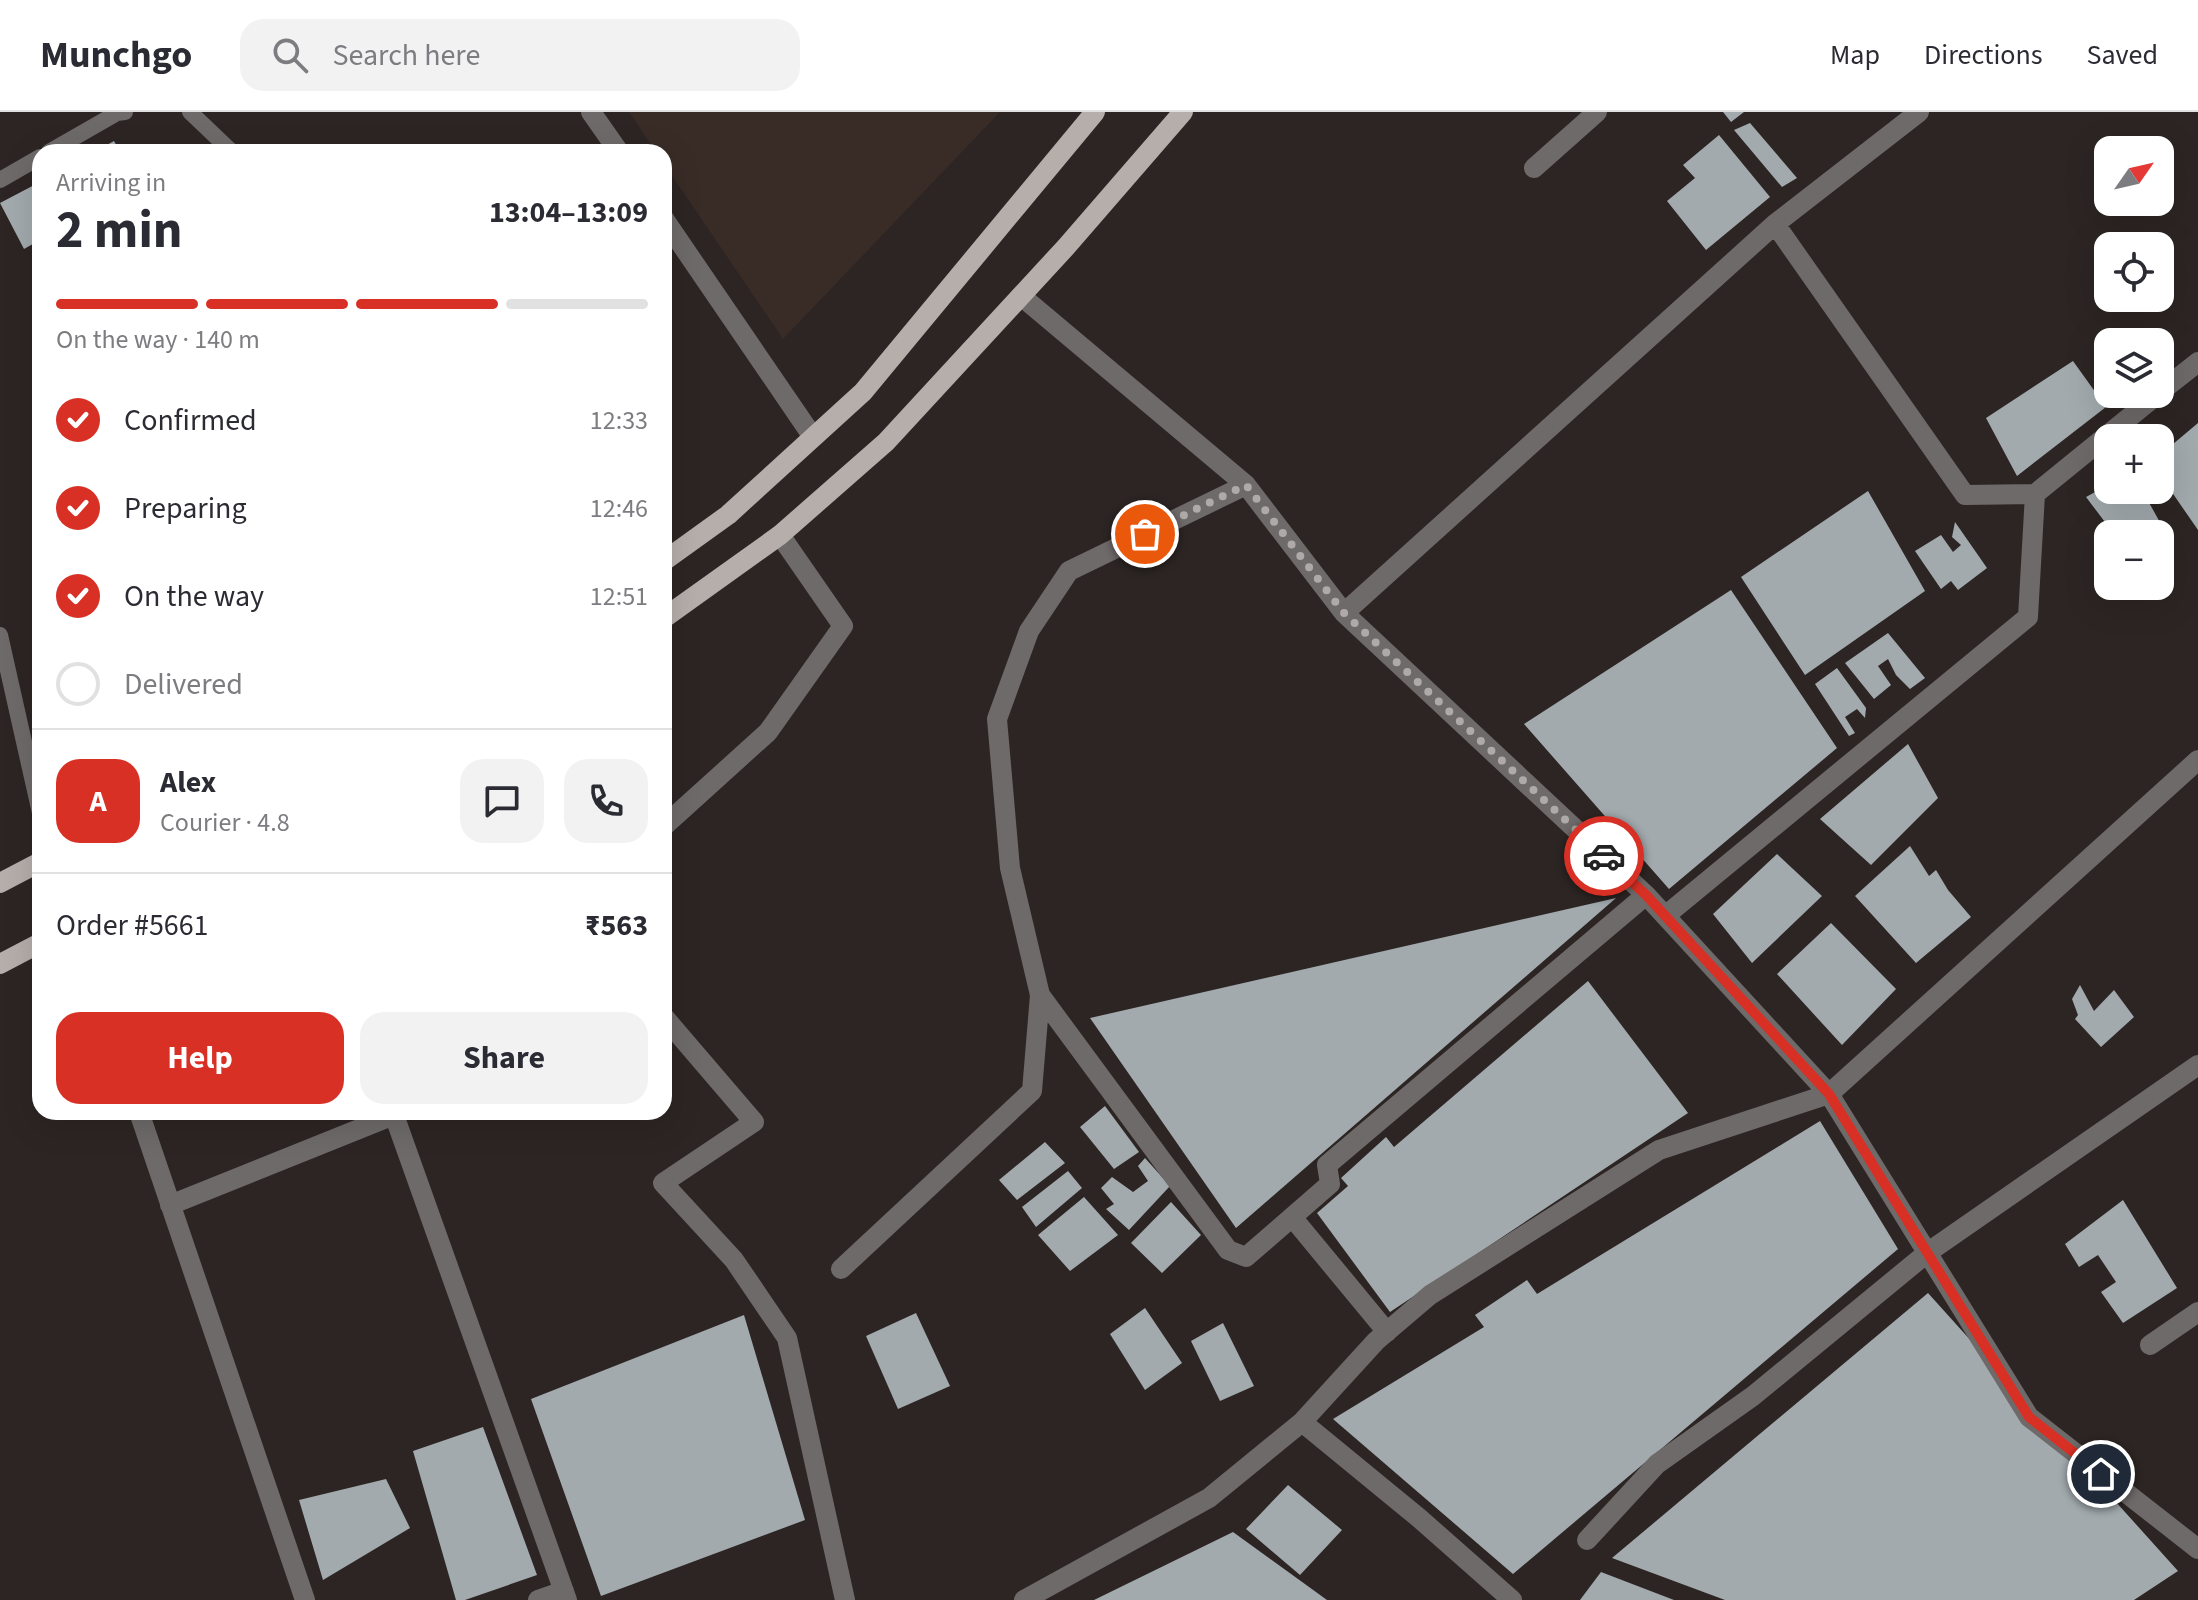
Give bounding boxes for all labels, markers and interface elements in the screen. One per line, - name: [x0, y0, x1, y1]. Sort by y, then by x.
- search box: [240, 19, 800, 91]
- text: Munchgo: [40, 28, 192, 82]
- icon: search: [268, 33, 312, 77]
- text: Search here: [332, 34, 480, 77]
- text: Map: [1830, 35, 1880, 75]
- text: Directions: [1924, 35, 2043, 75]
- text: Saved: [2087, 35, 2158, 75]
- north arrow: [2094, 136, 2174, 216]
- map controls: [2094, 136, 2174, 600]
- text: Arriving in: [56, 164, 166, 201]
- text: 13:04–13:09: [489, 191, 648, 234]
- text: 2 min: [56, 194, 183, 268]
- button: locate: [2094, 232, 2174, 312]
- text: On the way · 140 m: [56, 321, 260, 358]
- button: layers: [2094, 328, 2174, 408]
- icon: check: [56, 398, 100, 442]
- text: Confirmed: [124, 399, 257, 442]
- text: 12:33: [590, 402, 648, 439]
- button: +: [2094, 424, 2174, 504]
- icon: check: [56, 486, 100, 530]
- text: Preparing: [124, 487, 247, 530]
- text: 12:46: [590, 490, 648, 527]
- pin: [1111, 500, 1179, 568]
- icon: bag: [1123, 512, 1167, 556]
- button: −: [2094, 520, 2174, 600]
- icon: check: [56, 574, 100, 618]
- text: On the way: [124, 575, 264, 618]
- text: 12:51: [590, 578, 648, 615]
- text: Delivered: [124, 663, 243, 706]
- button: chat: [460, 759, 544, 843]
- button: phone: [564, 759, 648, 843]
- text: Alex: [160, 761, 216, 804]
- text: A: [89, 780, 107, 823]
- text: Courier · 4.8: [160, 804, 290, 841]
- courier: [1564, 816, 1644, 896]
- icon: car: [1582, 834, 1626, 878]
- text: Order #5661: [56, 904, 209, 947]
- text: ₹563: [585, 904, 648, 947]
- button: Help: [56, 1012, 344, 1104]
- button: Share: [360, 1012, 648, 1104]
- pin: [2067, 1440, 2135, 1508]
- icon: home: [2079, 1452, 2123, 1496]

